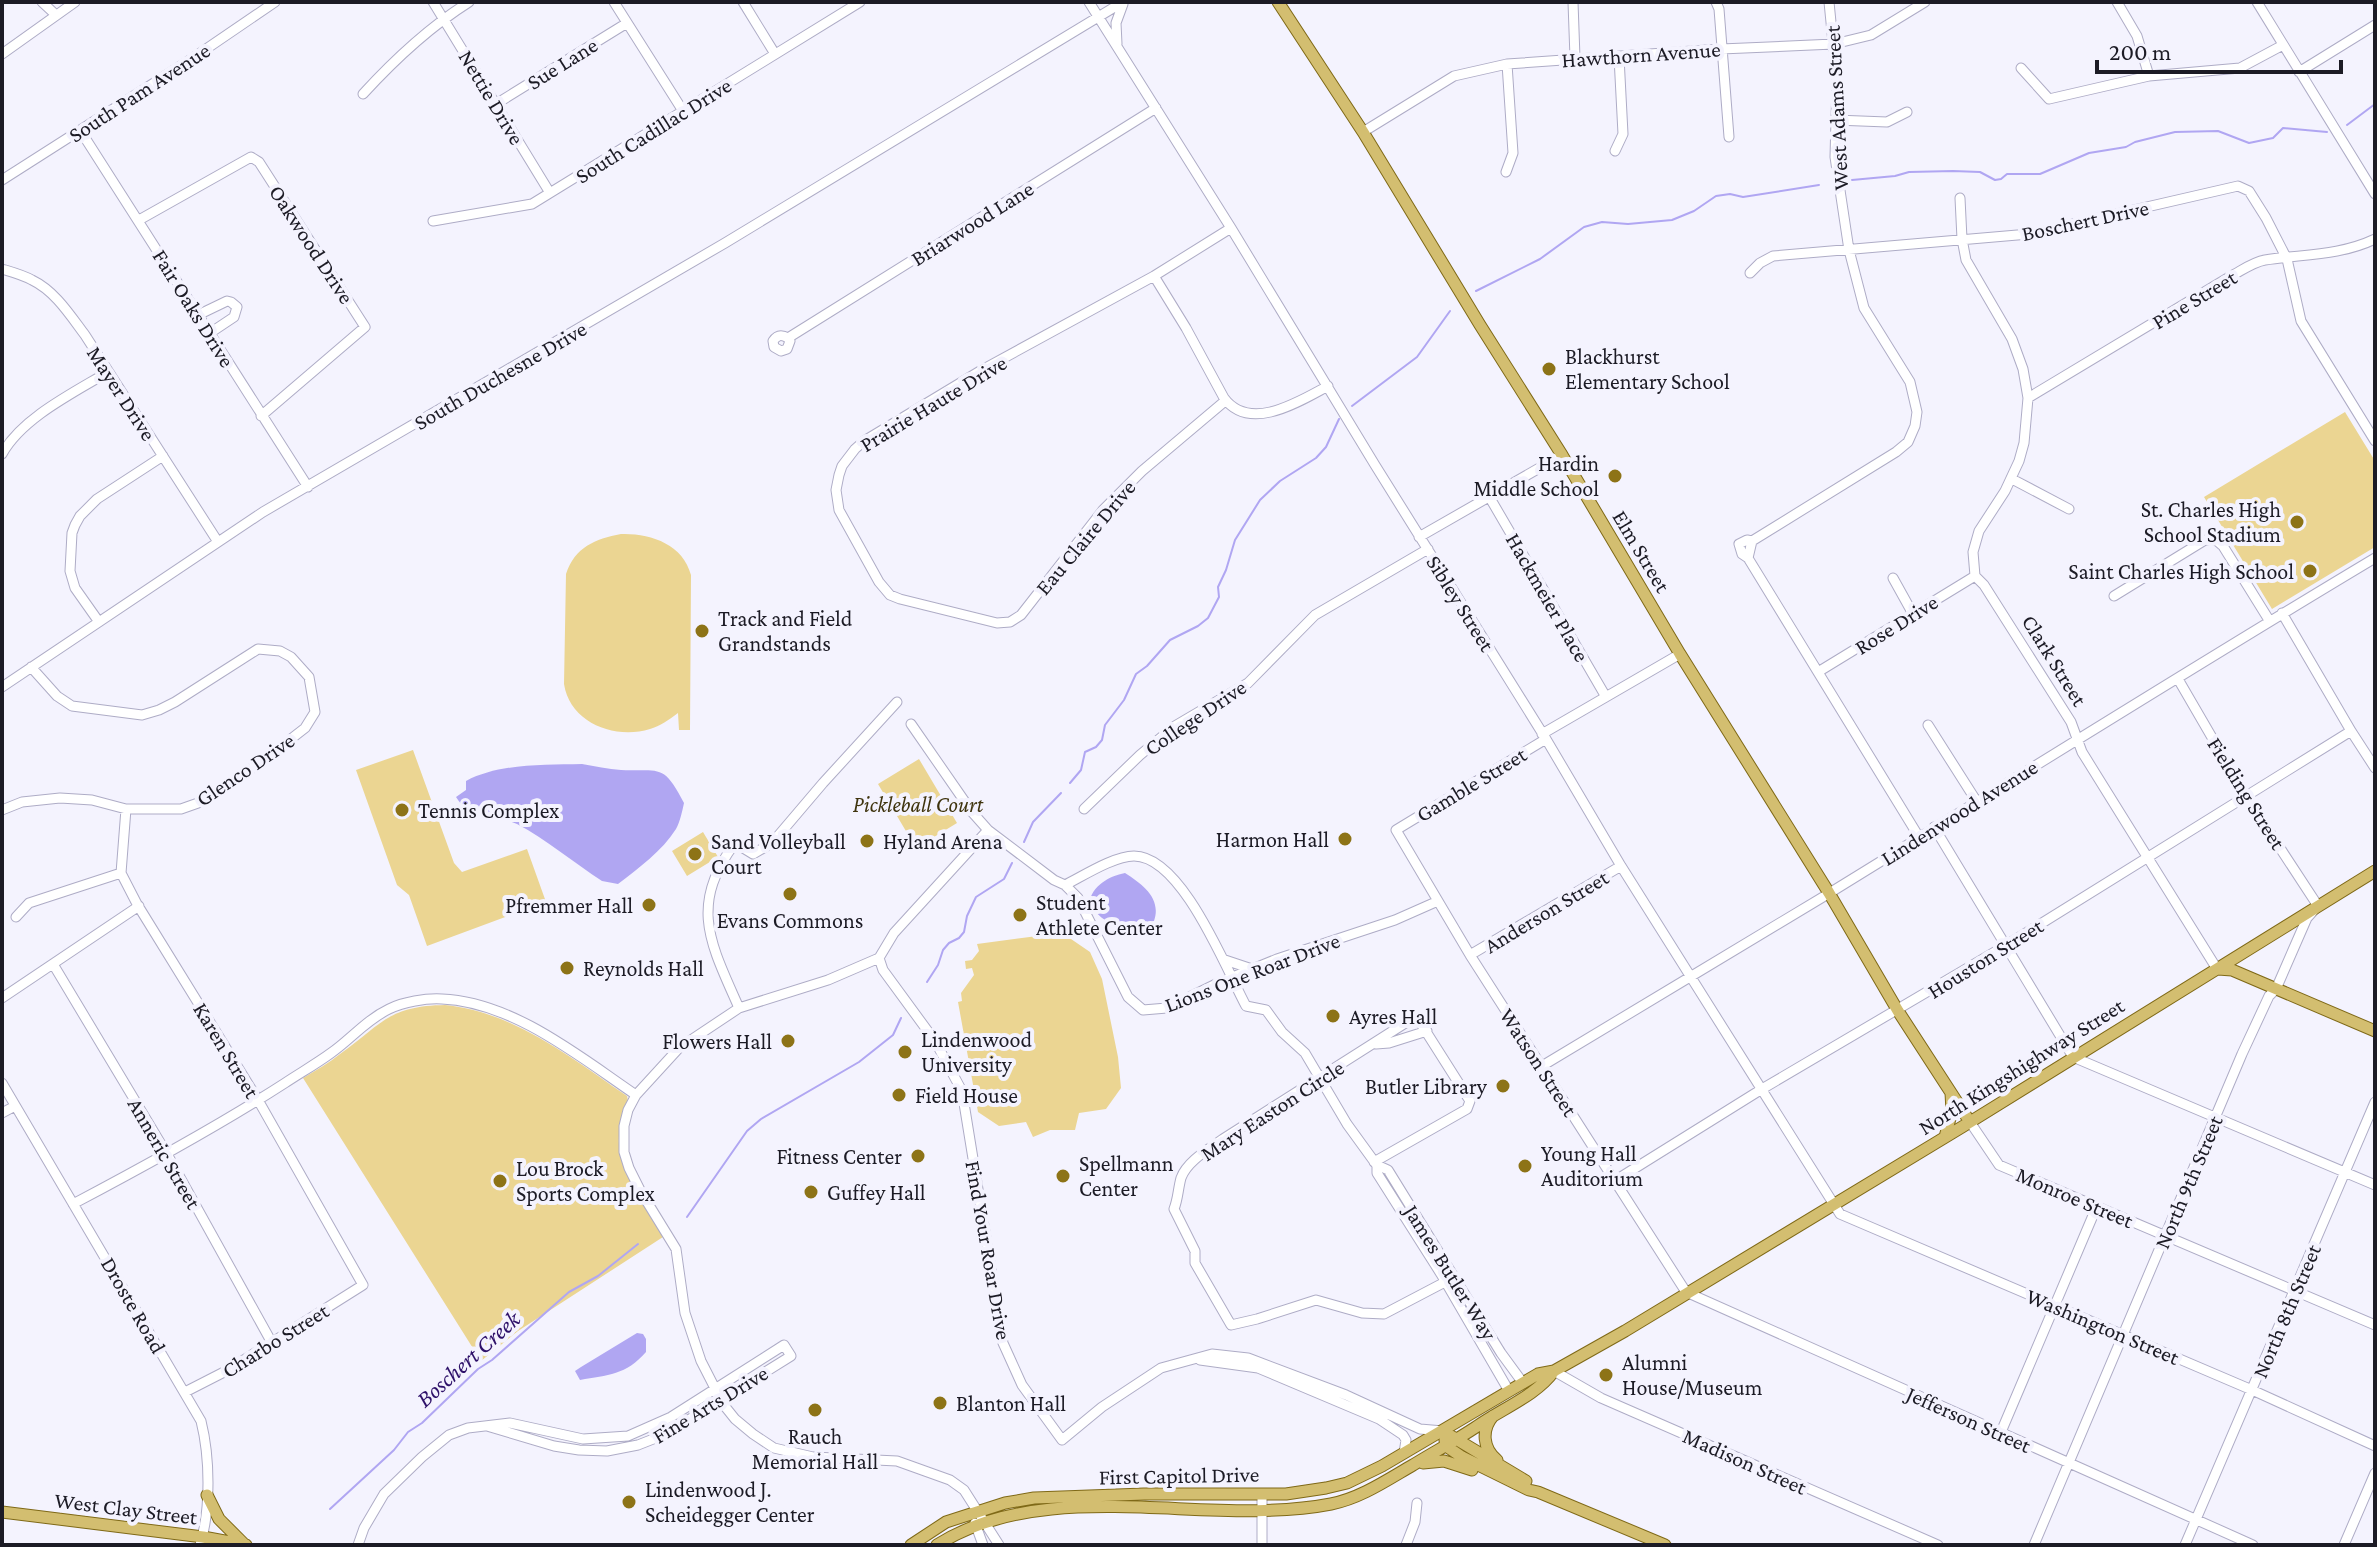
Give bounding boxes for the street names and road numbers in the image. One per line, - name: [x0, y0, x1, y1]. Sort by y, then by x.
- street label: West Adams Street: [1820, 24, 1853, 191]
- street label: Sue Lane: [522, 32, 602, 95]
- street label: Hawthorn Avenue: [1561, 36, 1721, 73]
- street label: South Pam Avenue: [64, 37, 215, 147]
- street label: Nettie Drive: [454, 45, 530, 149]
- street label: South Cadillac Drive: [571, 72, 736, 189]
- street label: Briarwood Lane: [906, 176, 1038, 271]
- street label: Oakwood Drive: [264, 180, 359, 308]
- street label: Boschert Drive: [2019, 195, 2151, 246]
- street label: Fair Oaks Drive: [147, 245, 240, 372]
- street label: Pine Street: [2148, 264, 2242, 334]
- street label: South Duchesne Drive: [410, 316, 591, 435]
- street label: Mayer Drive: [82, 341, 161, 445]
- street label: Prairie Haute Drive: [855, 350, 1011, 457]
- street label: Eau Claire Drive: [1030, 475, 1140, 600]
- street label: Elm Street: [1607, 506, 1676, 597]
- street label: Hackmeier Place: [1501, 528, 1595, 666]
- street label: Sibley Street: [1421, 551, 1500, 657]
- street label: Rose Drive: [1850, 589, 1942, 660]
- street label: Clark Street: [2017, 610, 2093, 711]
- street label: College Drive: [1140, 674, 1251, 761]
- street label: Glenco Drive: [191, 727, 299, 811]
- street label: Fielding Street: [2202, 733, 2291, 855]
- street label: Gamble Street: [1412, 741, 1532, 827]
- street label: Lindenwood Avenue: [1876, 754, 2042, 871]
- street label: Anderson Street: [1480, 864, 1613, 958]
- street label: Houston Street: [1923, 913, 2048, 1004]
- street label: Lions One Roar Drive: [1161, 928, 1343, 1017]
- street label: North Kingshighway Street: [1914, 993, 2129, 1140]
- street label: Karen Street: [188, 998, 265, 1103]
- street label: Watson Street: [1494, 1004, 1583, 1121]
- street label: Mary Easton Circle: [1196, 1055, 1349, 1166]
- street label: Anneric Street: [123, 1093, 207, 1214]
- street label: North 9th Street: [2149, 1111, 2228, 1253]
- street label: Find Your Roar Drive: [960, 1159, 1017, 1342]
- street label: Monroe Street: [2013, 1162, 2138, 1234]
- street label: James Butler Way: [1398, 1198, 1503, 1345]
- street label: North 8th Street: [2247, 1240, 2326, 1382]
- street label: Droste Road: [96, 1253, 171, 1358]
- street label: Washington Street: [2023, 1283, 2184, 1370]
- street label: Charbo Street: [218, 1297, 334, 1383]
- street label: Fine Arts Drive: [648, 1360, 772, 1449]
- street label: Jefferson Street: [1901, 1380, 2035, 1458]
- street label: Madison Street: [1679, 1423, 1811, 1500]
- street label: First Capitol Drive: [1099, 1462, 1259, 1489]
- street label: West Clay Street: [53, 1487, 199, 1530]

